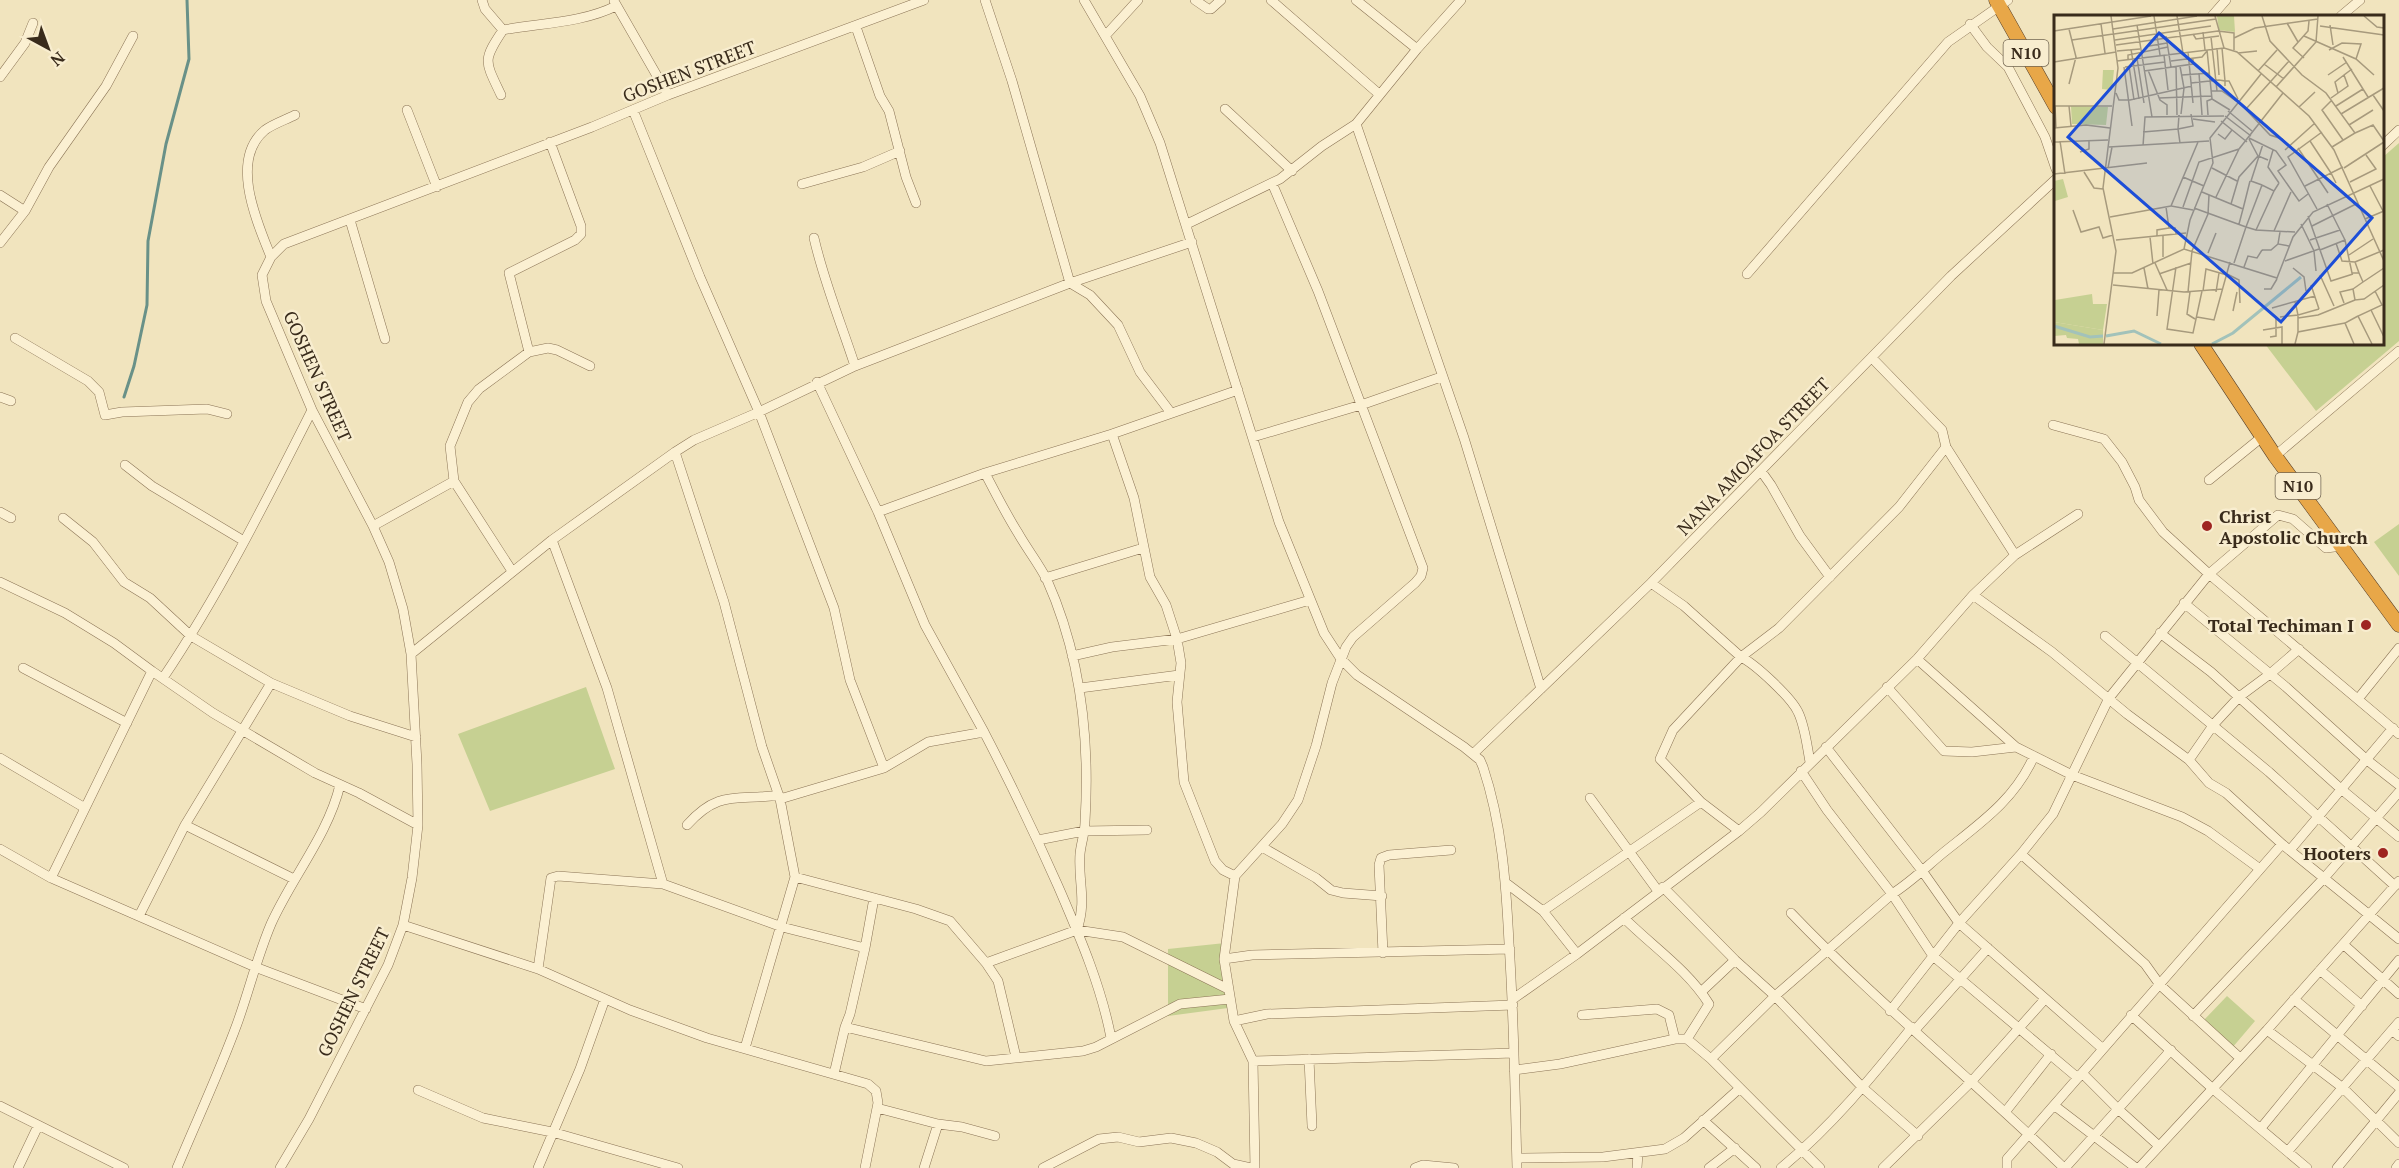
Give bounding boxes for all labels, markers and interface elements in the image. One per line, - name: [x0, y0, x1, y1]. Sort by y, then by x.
- inset map: [2054, 15, 2384, 345]
- north arrow: [18, 18, 78, 78]
- street label: GOSHEN STREET: [619, 35, 759, 107]
- road number: N10: [2004, 40, 2048, 66]
- text: N: [46, 47, 70, 72]
- street label: GOSHEN STREET: [278, 307, 358, 445]
- street label: NANA AMOAFOA STREET: [1671, 372, 1835, 540]
- road number: N10: [2276, 473, 2320, 499]
- place label: Christ Apostolic Church: [2219, 504, 2368, 549]
- marker: Christ Apostolic Church: [2200, 519, 2214, 533]
- place label: Total Techiman I: [2208, 613, 2354, 637]
- marker: Total Techiman I: [2359, 618, 2373, 632]
- place label: Hooters: [2303, 841, 2371, 865]
- marker: Hooters: [2376, 846, 2390, 860]
- street label: GOSHEN STREET: [311, 923, 395, 1061]

